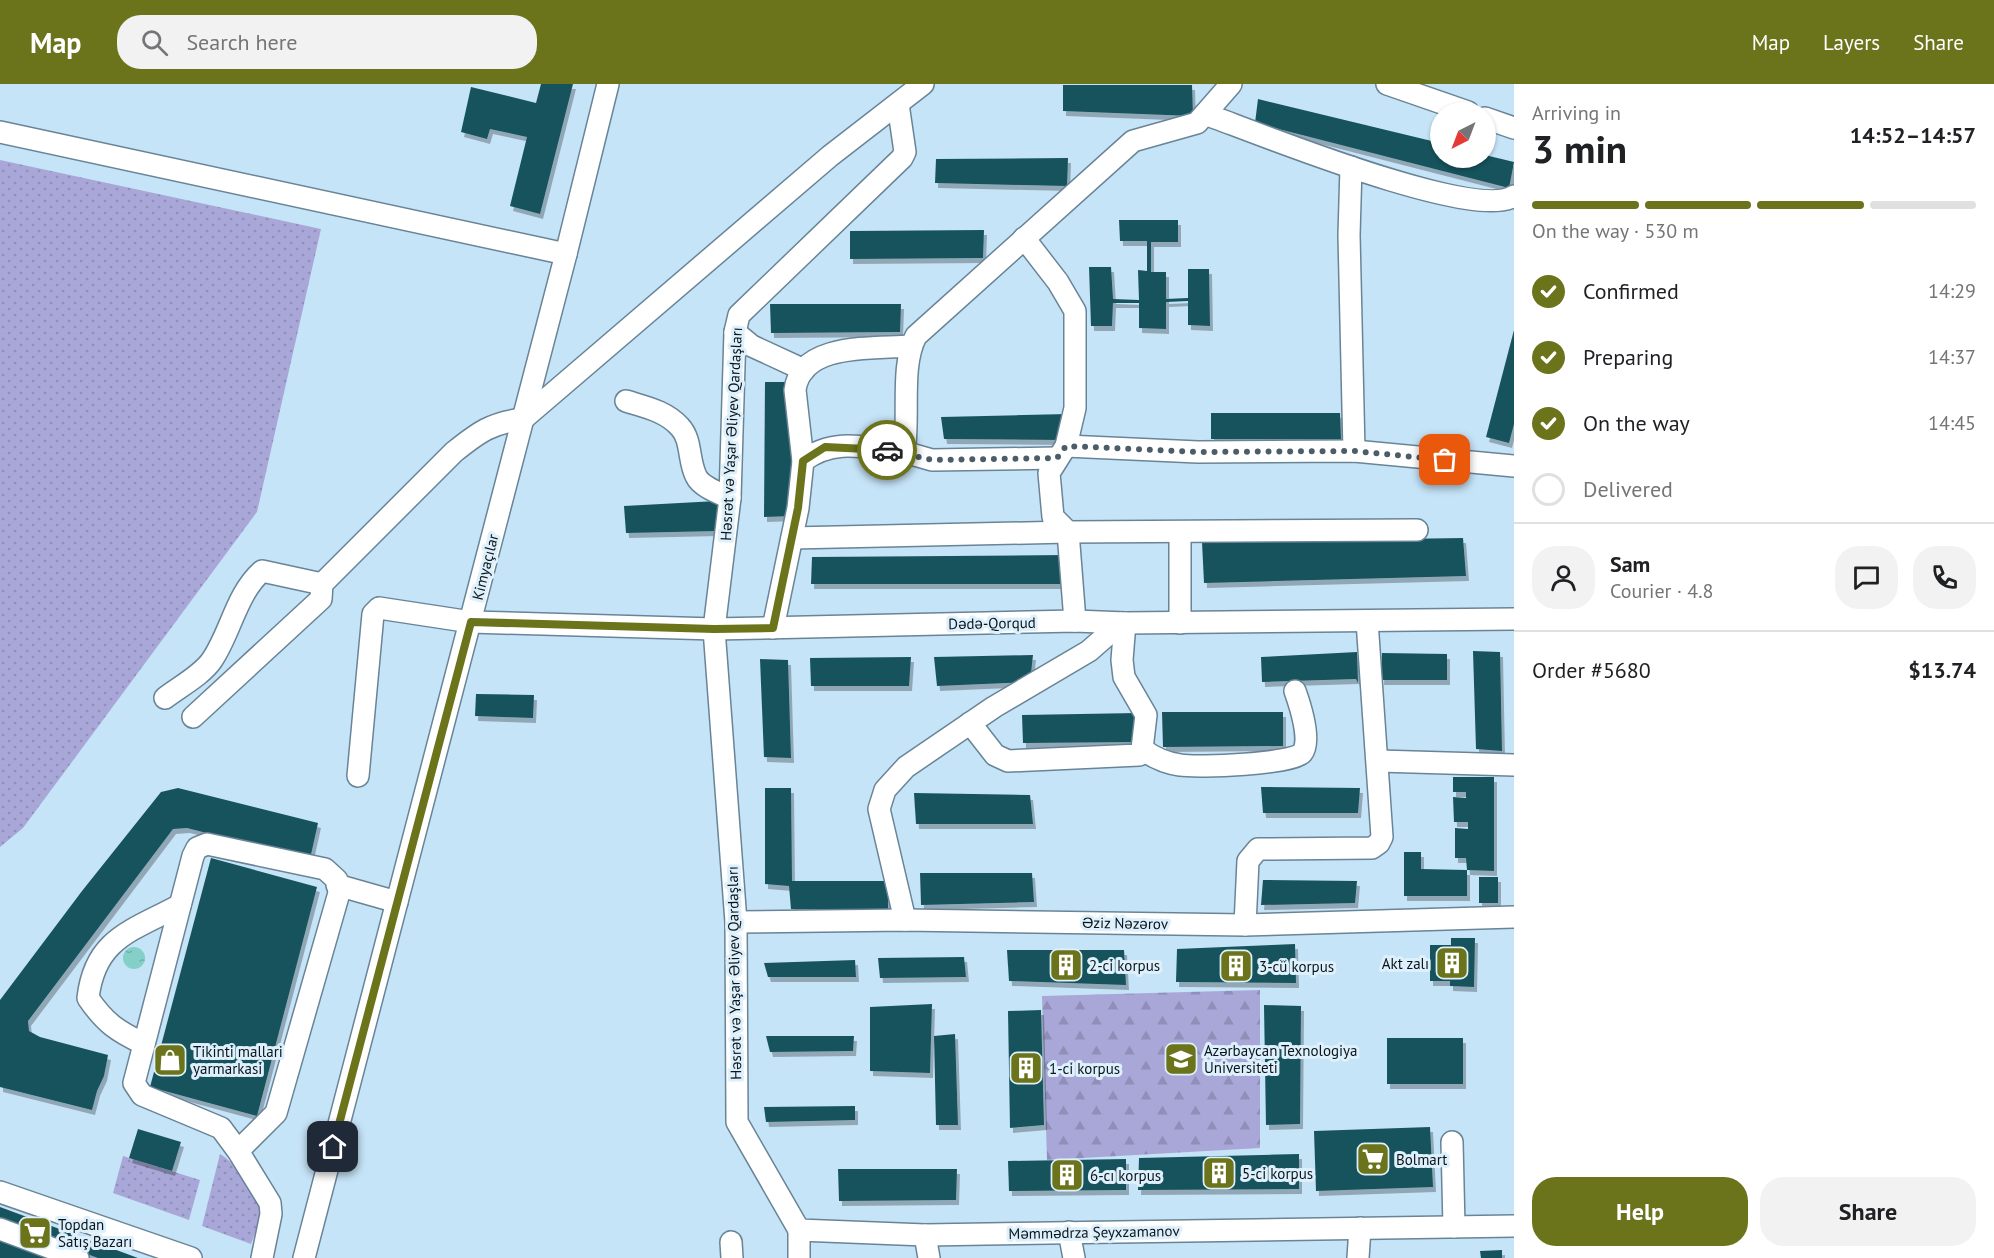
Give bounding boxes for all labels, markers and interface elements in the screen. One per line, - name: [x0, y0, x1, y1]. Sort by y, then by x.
- search box: [117, 15, 537, 69]
- text: Map: [30, 24, 81, 61]
- icon: search: [138, 26, 171, 59]
- text: Search here: [186, 28, 297, 56]
- text: Map: [1752, 29, 1790, 56]
- text: Layers: [1823, 29, 1880, 56]
- text: Share: [1913, 29, 1964, 56]
- text: Arriving in: [1532, 100, 1621, 126]
- north arrow: [1430, 102, 1496, 168]
- map controls: [1430, 102, 1496, 168]
- text: 14:52–14:57: [1850, 121, 1976, 149]
- text: 3 min: [1532, 123, 1627, 174]
- text: On the way · 530 m: [1532, 218, 1699, 244]
- icon: check: [1532, 275, 1565, 308]
- text: Confirmed: [1583, 277, 1679, 305]
- text: 14:29: [1928, 278, 1976, 304]
- street label: Həsrət və Yaşar Əliyev Qardaşları: [716, 327, 746, 541]
- icon: check: [1532, 341, 1565, 374]
- text: Preparing: [1583, 343, 1673, 371]
- text: 14:37: [1928, 344, 1976, 370]
- icon: check: [1532, 407, 1565, 440]
- text: On the way: [1583, 409, 1690, 437]
- text: 14:45: [1928, 410, 1976, 436]
- courier: [857, 420, 917, 480]
- icon: car: [871, 434, 904, 467]
- pin: [1419, 434, 1470, 485]
- icon: bag: [1428, 443, 1461, 476]
- text: Delivered: [1583, 475, 1673, 503]
- street label: Kimyaçılar: [468, 532, 502, 602]
- button: person: [1532, 546, 1595, 609]
- button: chat: [1835, 546, 1898, 609]
- button: phone: [1913, 546, 1976, 609]
- text: Sam: [1610, 550, 1650, 578]
- text: Courier · 4.8: [1610, 578, 1713, 604]
- street label: Dədə-Qorqud: [948, 613, 1036, 633]
- text: Order #5680: [1532, 656, 1651, 684]
- text: $13.74: [1908, 656, 1976, 684]
- street label: Həsrət və Yaşar Əliyev Qardaşları: [723, 866, 745, 1080]
- street label: Əziz Nəzərov: [1082, 913, 1169, 933]
- building icon: Akt zalı: [1434, 945, 1470, 981]
- building icon: 2-ci korpus: [1048, 947, 1084, 983]
- building icon: 3-cü korpus: [1218, 948, 1254, 984]
- place label: Akt zalı: [1382, 954, 1429, 973]
- place label: 2-ci korpus: [1089, 956, 1160, 975]
- place label: 3-cü korpus: [1259, 957, 1334, 976]
- school or university icon: Azərbaycan Texnologiya Universiteti: [1163, 1041, 1199, 1077]
- place label: Azərbaycan Texnologiya Universiteti: [1204, 1041, 1357, 1077]
- shop icon: Tikinti mallari yarmarkasi: [152, 1042, 188, 1078]
- place label: Tikinti mallari yarmarkasi: [193, 1042, 283, 1078]
- building icon: 1-ci korpus: [1008, 1050, 1044, 1086]
- place label: 1-ci korpus: [1049, 1059, 1120, 1078]
- pin: [307, 1121, 358, 1172]
- icon: home: [316, 1130, 349, 1163]
- supermarket icon: Bolmart: [1355, 1141, 1391, 1177]
- place label: Bolmart: [1396, 1150, 1447, 1169]
- building icon: 5-ci korpus: [1201, 1155, 1237, 1191]
- building icon: 6-cı korpus: [1049, 1157, 1085, 1193]
- place label: 5-ci korpus: [1242, 1164, 1313, 1183]
- place label: 6-cı korpus: [1090, 1166, 1161, 1185]
- button: Help: [1532, 1177, 1748, 1246]
- button: Share: [1760, 1177, 1976, 1246]
- supermarket icon: Topdan Satış Bazarı: [17, 1215, 53, 1251]
- place label: Topdan Satış Bazarı: [58, 1215, 132, 1251]
- street label: Məmmədrza Şeyxzamanov: [1008, 1221, 1180, 1243]

